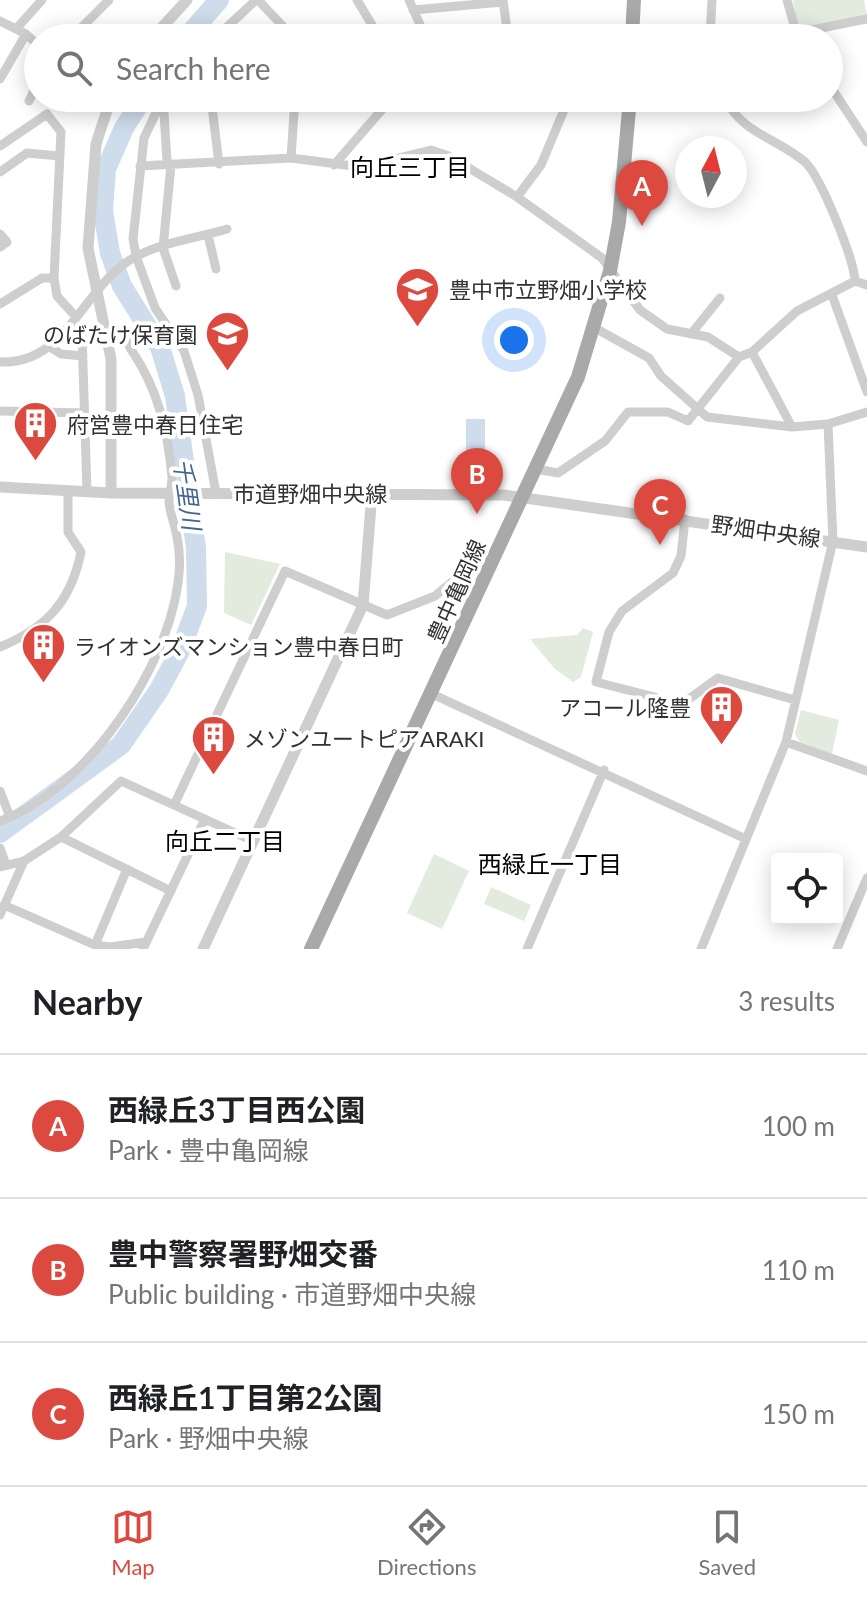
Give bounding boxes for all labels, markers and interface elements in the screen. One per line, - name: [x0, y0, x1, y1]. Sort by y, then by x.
- search box: [24, 24, 843, 112]
- icon: search: [52, 46, 96, 90]
- text: Search here: [116, 50, 271, 86]
- north arrow: [675, 136, 747, 208]
- district label: 向丘三丁目: [350, 152, 470, 181]
- pin: A: [616, 160, 668, 226]
- school or university icon: 豊中市立野畑小学校: [394, 265, 442, 328]
- place label: 豊中市立野畑小学校: [449, 276, 647, 303]
- school or university icon: のばたけ保育園: [204, 310, 252, 373]
- your location: [494, 320, 534, 360]
- place label: のばたけ保育園: [43, 321, 197, 348]
- building icon: 府営豊中春日住宅: [12, 400, 60, 463]
- place label: 府営豊中春日住宅: [67, 411, 243, 438]
- pin: B: [451, 448, 503, 514]
- water label: 千里川: [169, 456, 208, 535]
- pin: C: [634, 479, 686, 545]
- street label: 市道野畑中央線: [233, 480, 387, 507]
- street label: 野畑中央線: [710, 510, 822, 552]
- street label: 豊中亀岡線: [421, 535, 491, 647]
- building icon: ライオンズマンション豊中春日町: [19, 622, 67, 685]
- place label: ライオンズマンション豊中春日町: [74, 633, 404, 660]
- building icon: アコール隆豊: [698, 683, 746, 746]
- place label: アコール隆豊: [559, 694, 691, 721]
- building icon: メゾンユートピアARAKI: [189, 714, 237, 777]
- place label: メゾンユートピアARAKI: [244, 725, 484, 752]
- district label: 向丘二丁目: [165, 826, 285, 855]
- district label: 西緑丘一丁目: [478, 849, 622, 878]
- map controls: [771, 853, 843, 925]
- button: locate: [771, 853, 843, 925]
- text: Nearby: [32, 981, 143, 1022]
- text: 3 results: [738, 985, 835, 1017]
- text: 西緑丘3丁目西公園: [108, 1091, 365, 1127]
- text: A: [49, 1110, 67, 1142]
- text: 100 m: [762, 1110, 835, 1142]
- text: Park · 豊中亀岡線: [108, 1134, 309, 1166]
- text: 豊中警察署野畑交番: [108, 1235, 378, 1271]
- text: B: [49, 1254, 67, 1286]
- text: 110 m: [762, 1254, 835, 1286]
- text: Public building · 市道野畑中央線: [108, 1278, 476, 1310]
- text: 西緑丘1丁目第2公園: [108, 1379, 383, 1415]
- text: C: [49, 1398, 67, 1430]
- text: 150 m: [762, 1398, 835, 1430]
- text: Park · 野畑中央線: [108, 1422, 309, 1454]
- tab: Map: [111, 1505, 155, 1580]
- tab: Directions: [377, 1505, 476, 1580]
- tab: Saved: [698, 1505, 756, 1580]

